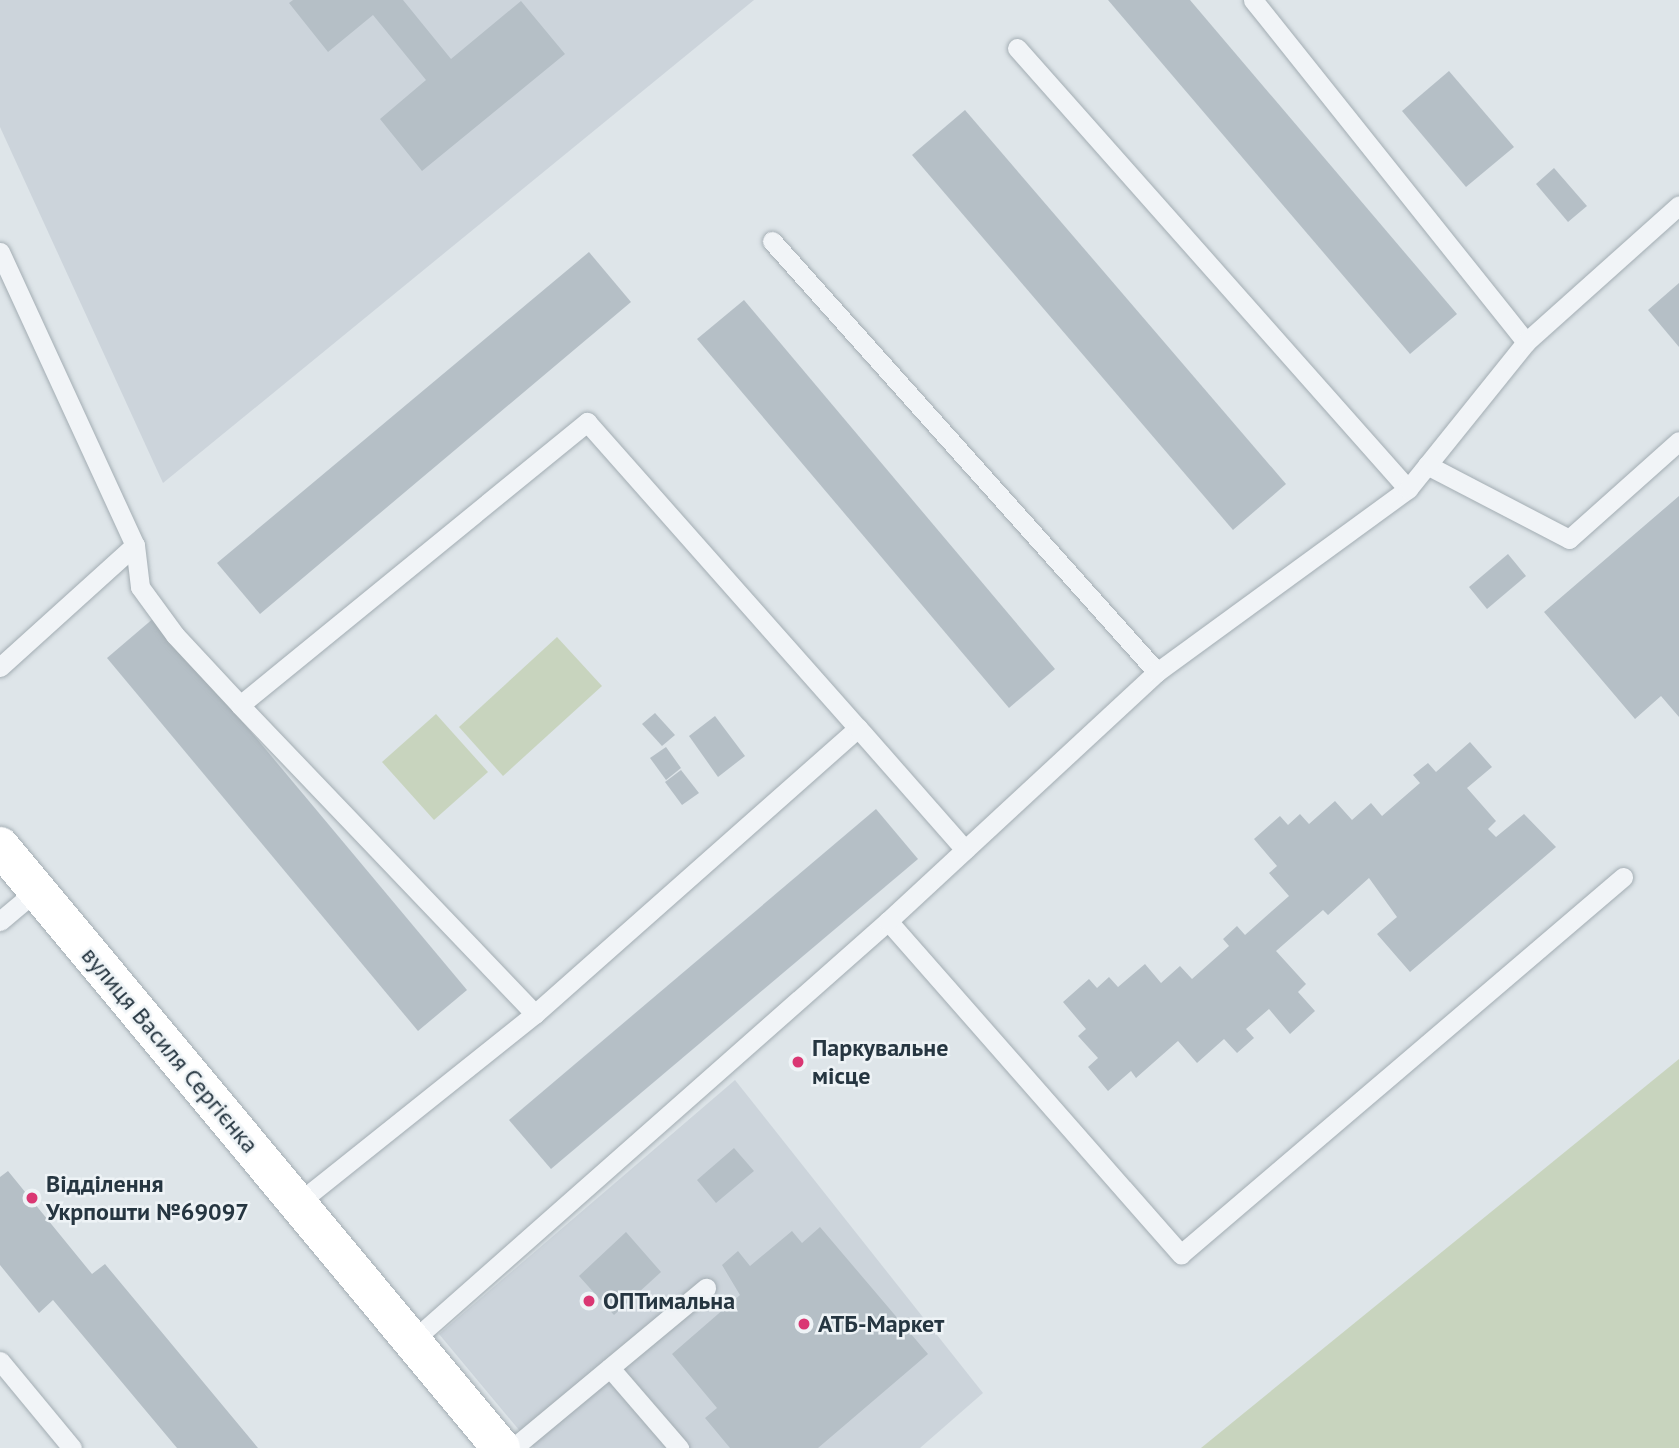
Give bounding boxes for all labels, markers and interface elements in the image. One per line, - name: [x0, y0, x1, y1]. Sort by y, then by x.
- street label: вулиця Василя Сергієнка: [76, 941, 264, 1159]
- place label: Паркувальне місце: [812, 1034, 948, 1090]
- marker: Паркувальне місце: [790, 1054, 806, 1070]
- place label: Відділення Укрпошти №69097: [46, 1170, 249, 1226]
- marker: Відділення Укрпошти №69097: [24, 1190, 40, 1206]
- place label: ОПТимальна: [603, 1287, 735, 1315]
- marker: ОПТимальна: [581, 1293, 597, 1309]
- place label: АТБ-Маркет: [818, 1310, 944, 1338]
- marker: АТБ-Маркет: [796, 1316, 812, 1332]

